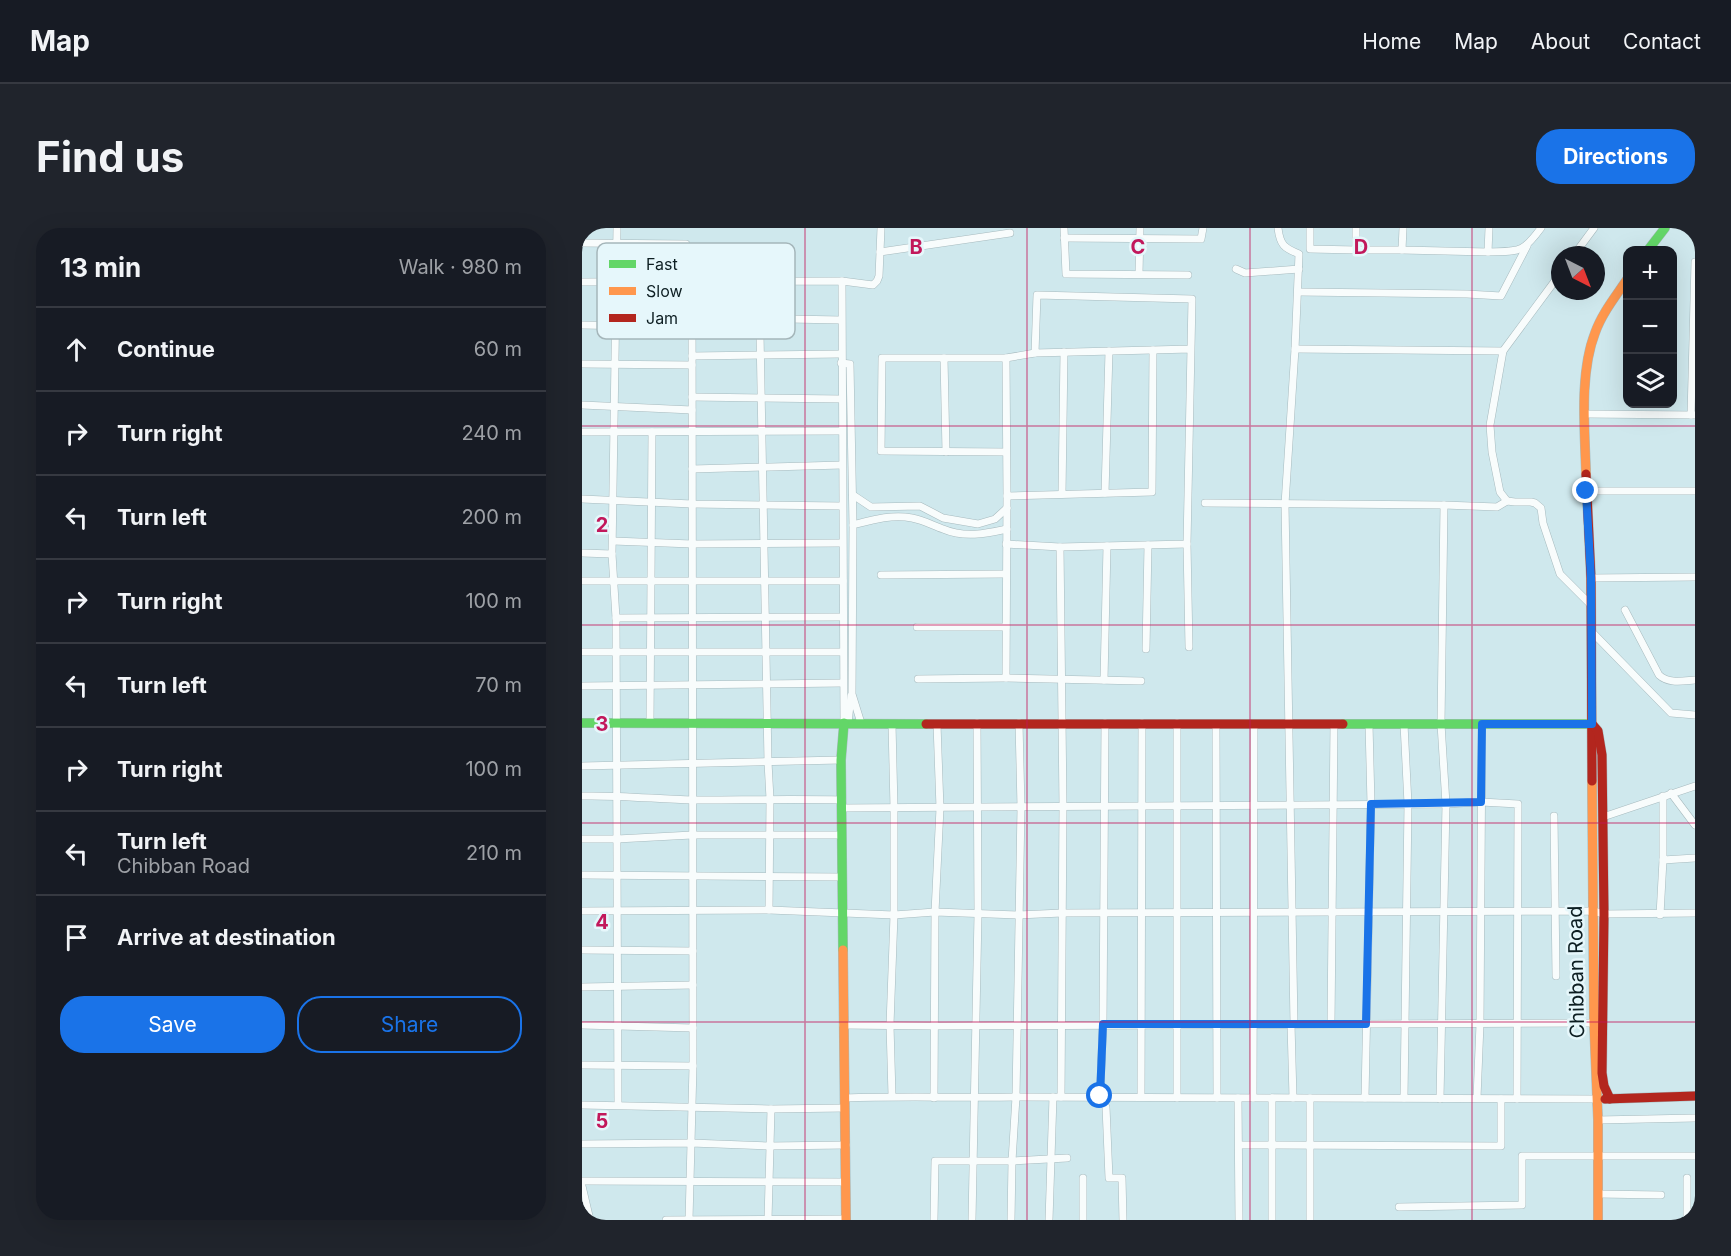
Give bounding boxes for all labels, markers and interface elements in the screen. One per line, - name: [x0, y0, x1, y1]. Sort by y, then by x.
- text: Map: [30, 24, 90, 58]
- text: Home: [1362, 29, 1421, 54]
- text: Map: [1454, 29, 1498, 54]
- text: About: [1531, 29, 1590, 54]
- text: Contact: [1623, 29, 1701, 54]
- button: Directions: [1536, 129, 1695, 184]
- text: Find us: [36, 131, 184, 182]
- text: B: [909, 235, 923, 259]
- text: C: [1131, 235, 1145, 259]
- text: D: [1354, 235, 1368, 259]
- legend: [597, 243, 795, 339]
- north arrow: [1551, 246, 1605, 300]
- map controls: [1623, 246, 1677, 408]
- button: +: [1623, 246, 1677, 300]
- text: 13 min: [60, 252, 141, 283]
- text: Fast: [646, 254, 678, 274]
- text: Walk · 980 m: [399, 255, 522, 279]
- text: Slow: [646, 281, 683, 301]
- button: −: [1623, 300, 1677, 354]
- text: Jam: [646, 308, 678, 328]
- icon: ahead: [60, 333, 93, 366]
- text: Continue: [117, 336, 215, 362]
- text: 60 m: [474, 337, 522, 361]
- button: layers: [1623, 354, 1677, 408]
- icon: right: [60, 417, 93, 450]
- text: Turn right: [117, 420, 223, 446]
- text: 240 m: [461, 421, 522, 445]
- route end: [1572, 477, 1598, 503]
- icon: left: [60, 501, 93, 534]
- text: Turn left: [117, 504, 207, 530]
- text: 200 m: [461, 505, 522, 529]
- text: 2: [596, 513, 608, 537]
- icon: right: [60, 585, 93, 618]
- text: Turn right: [117, 588, 223, 614]
- text: 100 m: [465, 589, 522, 613]
- icon: left: [60, 669, 93, 702]
- text: Turn left: [117, 672, 207, 698]
- text: 70 m: [475, 673, 522, 697]
- text: 3: [596, 712, 608, 736]
- icon: right: [60, 753, 93, 786]
- text: Turn right: [117, 756, 223, 782]
- text: 100 m: [465, 757, 522, 781]
- text: Turn left: [117, 828, 207, 854]
- icon: left: [60, 837, 93, 870]
- text: 210 m: [466, 841, 522, 865]
- text: Chibban Road: [117, 854, 250, 878]
- street label: Chibban Road: [1563, 905, 1589, 1039]
- text: 4: [595, 910, 609, 934]
- icon: arrive: [60, 921, 93, 954]
- text: Arrive at destination: [117, 924, 336, 950]
- button: Save: [60, 996, 285, 1053]
- button: Share: [297, 996, 522, 1053]
- route start: [1086, 1082, 1112, 1108]
- text: 5: [596, 1109, 608, 1133]

